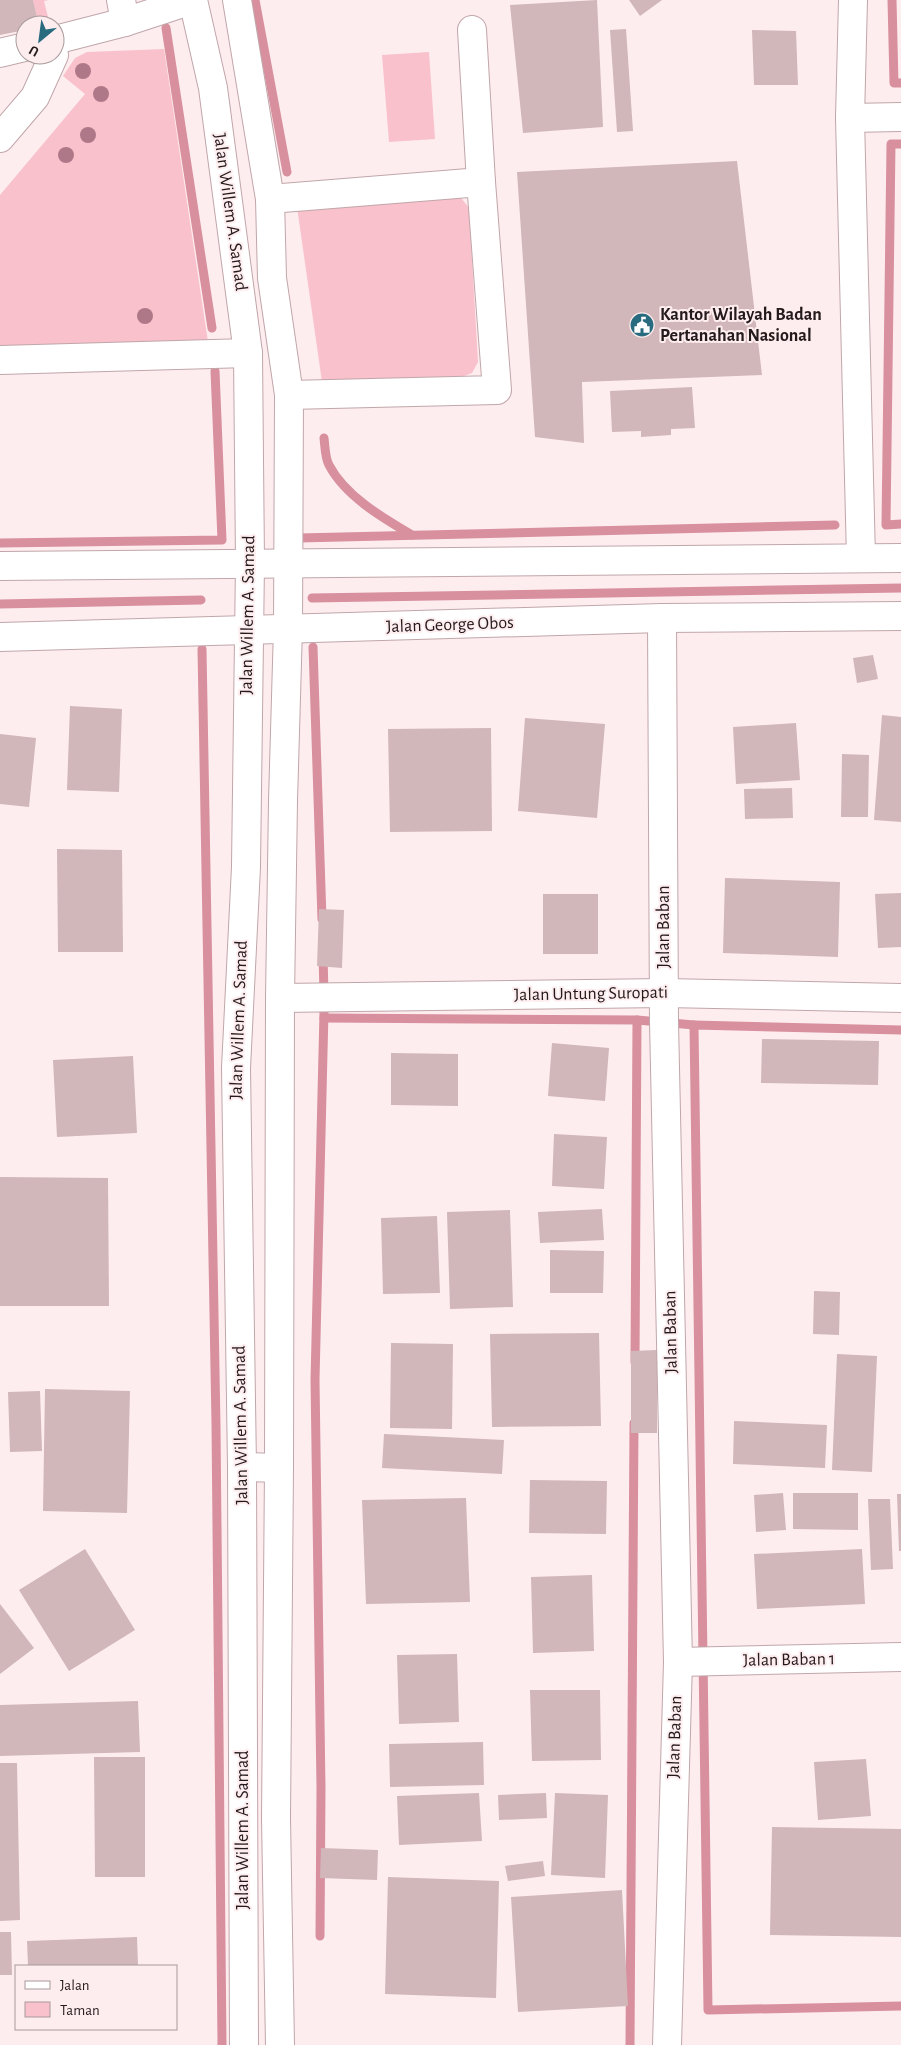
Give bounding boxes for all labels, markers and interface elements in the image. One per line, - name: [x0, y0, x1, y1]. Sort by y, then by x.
- north arrow: [15, 15, 65, 65]
- text: U: [27, 42, 41, 59]
- street label: Jalan Willem A. Samad: [210, 132, 250, 292]
- place label: Kantor Wilayah Badan Pertanahan Nasional: [660, 306, 822, 345]
- public building icon: Kantor Wilayah Badan Pertanahan Nasional: [629, 312, 655, 338]
- street label: Jalan Willem A. Samad: [238, 535, 258, 695]
- street label: Jalan George Obos: [386, 614, 514, 636]
- street label: Jalan Baban: [655, 885, 673, 969]
- street label: Jalan Willem A. Samad: [227, 940, 251, 1100]
- street label: Jalan Untung Suropati: [514, 984, 668, 1004]
- street label: Jalan Baban: [661, 1290, 681, 1374]
- street label: Jalan Willem A. Samad: [231, 1345, 251, 1505]
- street label: Jalan Baban 1: [743, 1650, 835, 1670]
- street label: Jalan Baban: [665, 1695, 685, 1779]
- street label: Jalan Willem A. Samad: [234, 1750, 252, 1910]
- legend: [15, 1965, 178, 2030]
- text: Jalan: [60, 1978, 90, 1993]
- text: Taman: [60, 2003, 100, 2018]

